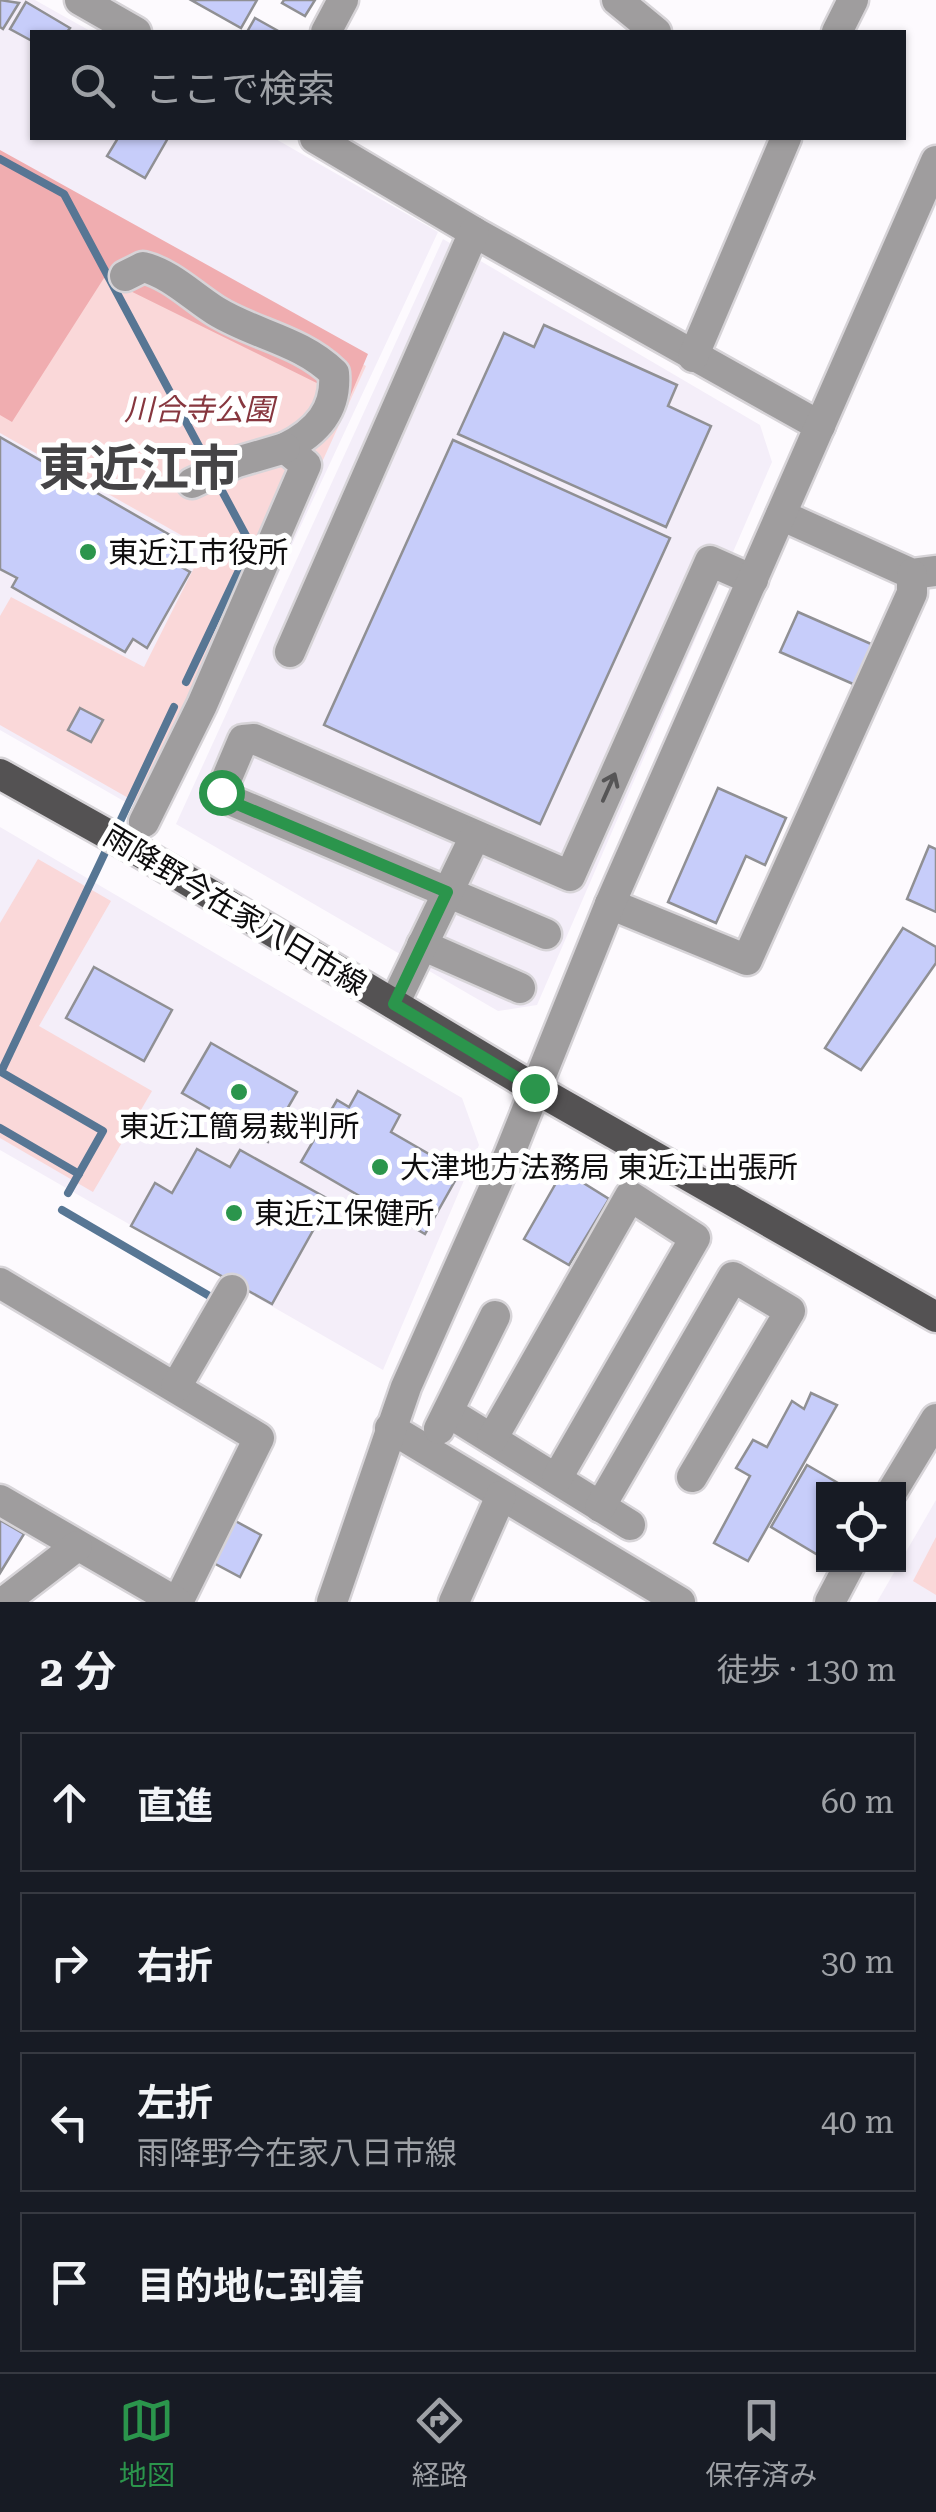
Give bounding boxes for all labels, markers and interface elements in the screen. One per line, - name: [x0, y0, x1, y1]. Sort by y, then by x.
- search box: [30, 30, 906, 140]
- icon: search: [65, 58, 120, 113]
- text: ここで検索: [145, 67, 335, 111]
- park label: 川合寺公園: [124, 392, 278, 427]
- district label: 東近江市: [39, 440, 239, 498]
- place label: 東近江市役所: [108, 535, 288, 570]
- marker: 東近江市役所: [77, 541, 99, 563]
- route start: [199, 770, 245, 816]
- one-way arrow: [601, 773, 620, 803]
- street label: 雨降野今在家八日市線: [97, 818, 373, 1002]
- route end: [512, 1066, 558, 1112]
- marker: 東近江簡易裁判所: [228, 1081, 250, 1103]
- place label: 東近江簡易裁判所: [119, 1109, 359, 1144]
- place label: 大津地方法務局 東近江出張所: [400, 1150, 798, 1185]
- marker: 大津地方法務局 東近江出張所: [369, 1156, 391, 1178]
- place label: 東近江保健所: [254, 1196, 434, 1231]
- marker: 東近江保健所: [223, 1202, 245, 1224]
- map controls: [816, 1482, 906, 1572]
- button: locate: [816, 1482, 906, 1572]
- text: 2 分: [40, 1647, 116, 1696]
- text: 徒歩 · 130 m: [717, 1651, 896, 1689]
- icon: ahead: [42, 1775, 97, 1830]
- text: 60 m: [821, 1783, 894, 1821]
- text: 直進: [137, 1784, 213, 1828]
- icon: right: [42, 1935, 97, 1990]
- text: 30 m: [821, 1943, 894, 1981]
- text: 右折: [137, 1944, 213, 1988]
- text: 左折: [137, 2081, 213, 2125]
- icon: left: [42, 2095, 97, 2150]
- text: 40 m: [821, 2103, 894, 2141]
- text: 雨降野今在家八日市線: [137, 2134, 457, 2172]
- icon: arrive: [42, 2255, 97, 2310]
- text: 目的地に到着: [137, 2264, 365, 2308]
- tab: 地図: [119, 2393, 175, 2493]
- tab: 経路: [412, 2393, 468, 2493]
- tab: 保存済み: [705, 2393, 817, 2493]

